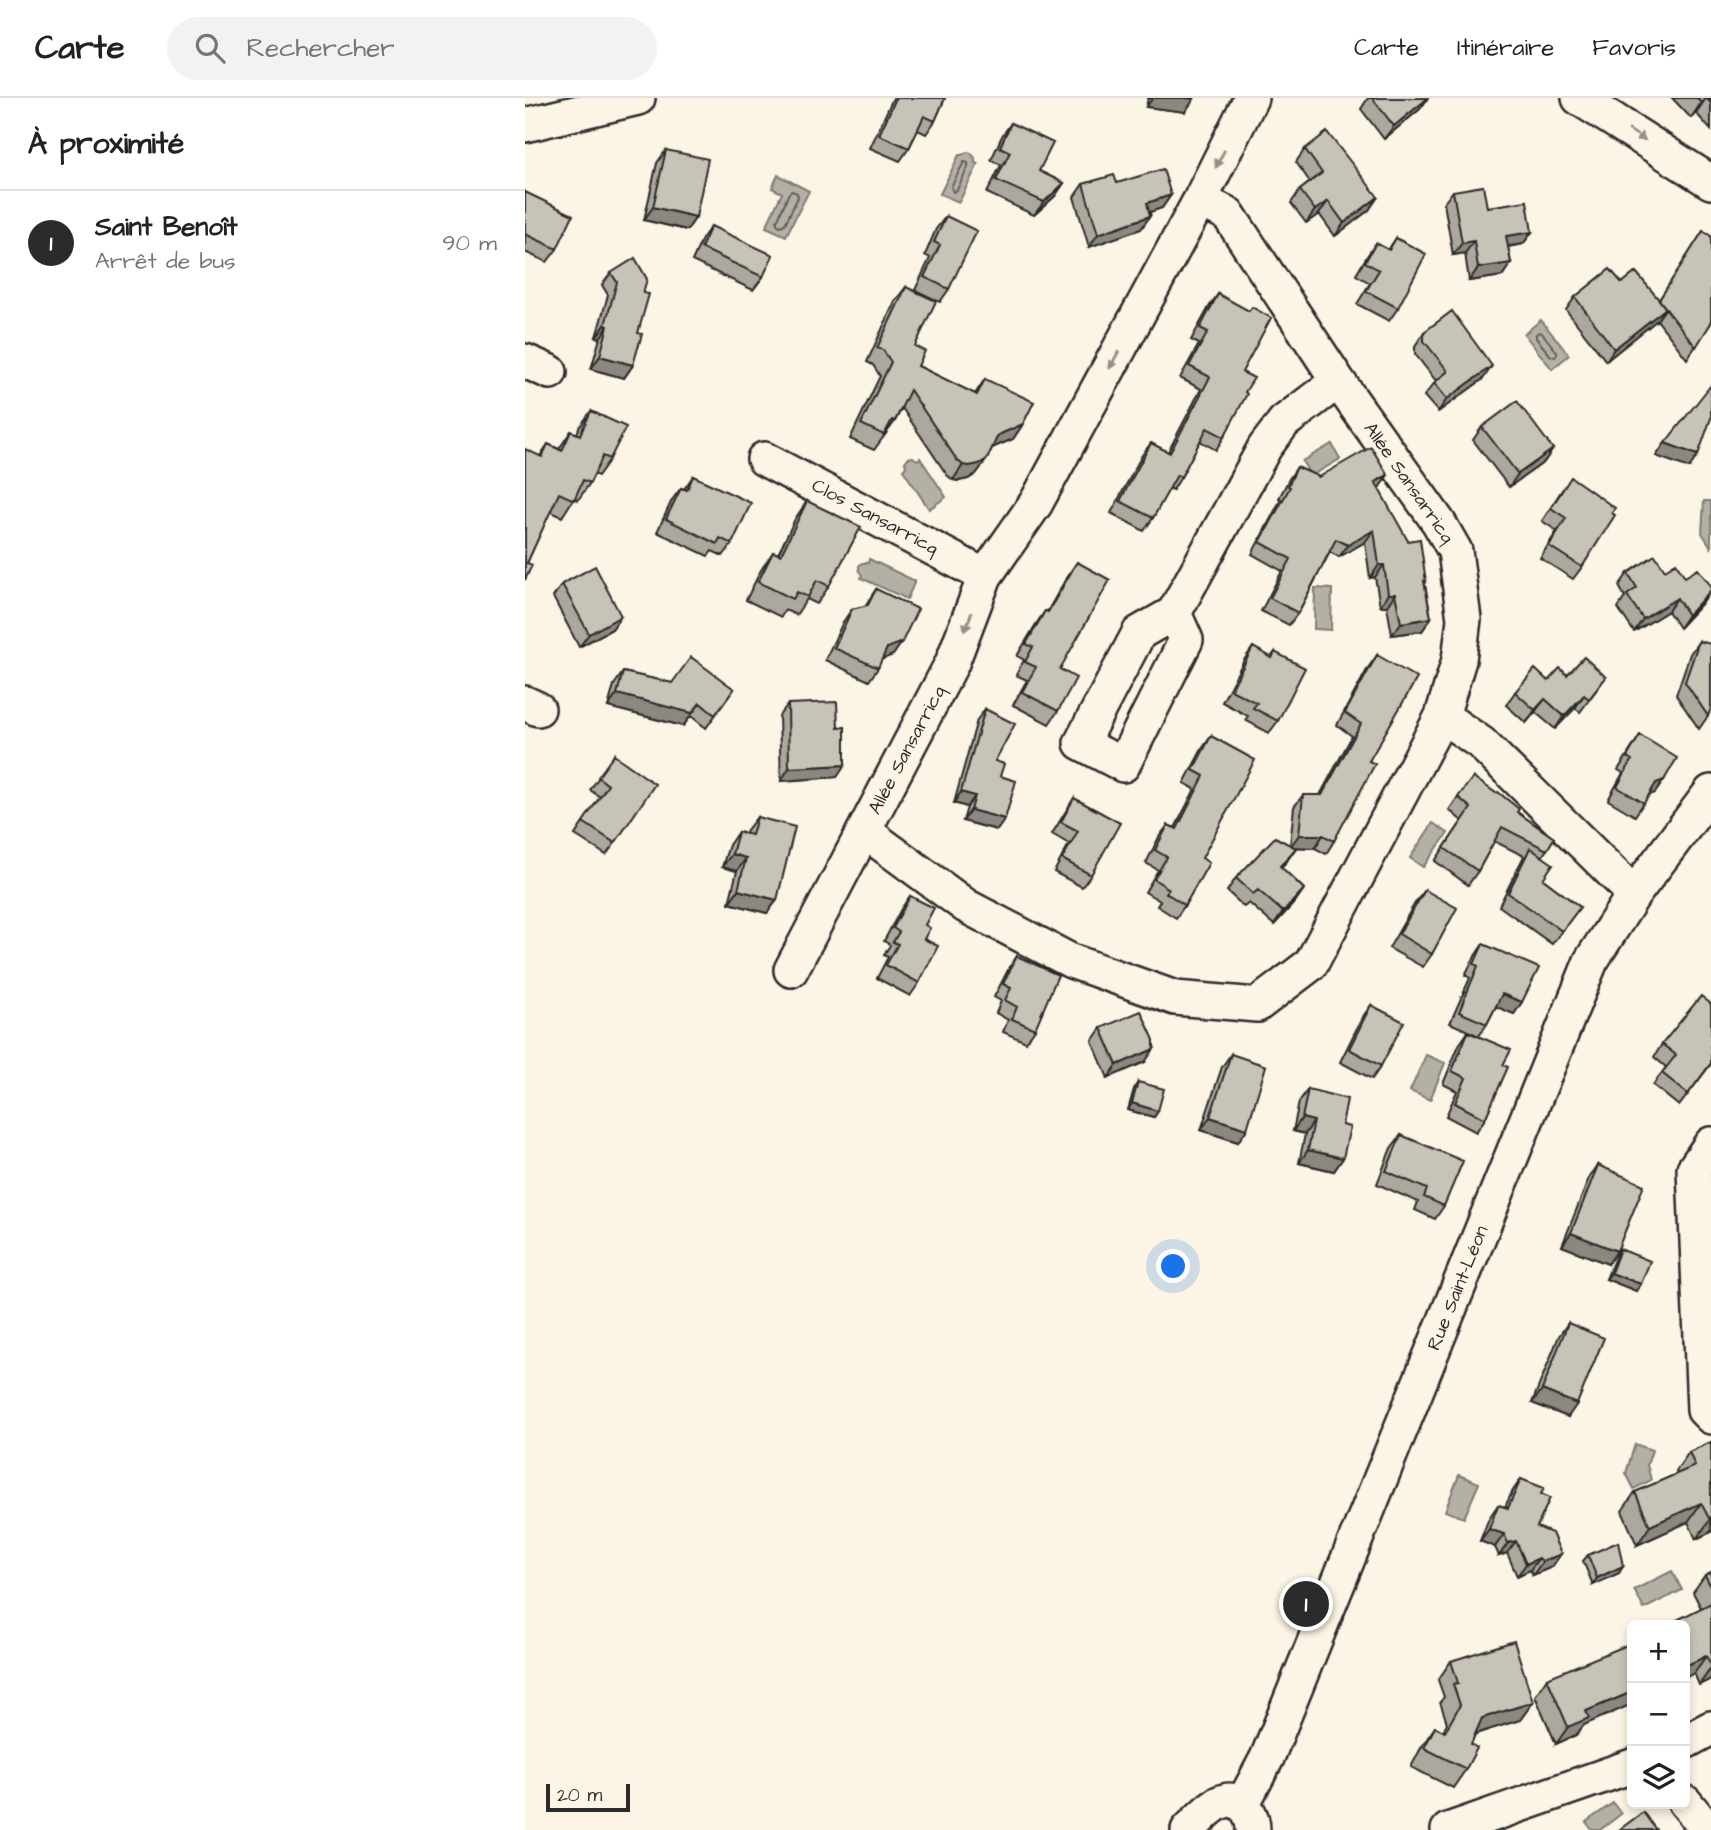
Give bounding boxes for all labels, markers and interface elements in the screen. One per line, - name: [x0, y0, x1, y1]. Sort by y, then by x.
- search box: [167, 17, 657, 80]
- text: Carte: [35, 25, 125, 71]
- icon: search: [191, 29, 229, 67]
- text: Rechercher: [247, 30, 395, 66]
- text: Carte: [1354, 31, 1419, 65]
- text: Itinéraire: [1457, 31, 1554, 65]
- text: Favoris: [1592, 31, 1676, 65]
- text: À proximité: [28, 123, 184, 165]
- one-way arrow: [1627, 128, 1646, 141]
- one-way arrow: [1215, 149, 1226, 169]
- text: Saint Benoît: [95, 209, 237, 245]
- text: 1: [50, 227, 52, 259]
- text: 90 m: [442, 227, 497, 259]
- text: Arrêt de bus: [95, 245, 236, 277]
- one-way arrow: [1108, 350, 1119, 370]
- street label: Allée Sansarricq: [1357, 417, 1461, 549]
- street label: Clos Sansarricq: [807, 472, 944, 562]
- one-way arrow: [962, 612, 973, 633]
- street label: Allée Sansarricq: [862, 681, 952, 819]
- street label: Rue Saint-Léon: [1421, 1221, 1495, 1355]
- your location: [1156, 1249, 1190, 1283]
- pin: 1: [1283, 1578, 1329, 1630]
- map controls: [1627, 1620, 1690, 1809]
- button: +: [1627, 1620, 1690, 1683]
- button: −: [1627, 1683, 1690, 1746]
- button: layers: [1627, 1746, 1690, 1809]
- scale bar: [546, 1781, 630, 1813]
- text: 20 m: [557, 1782, 602, 1809]

